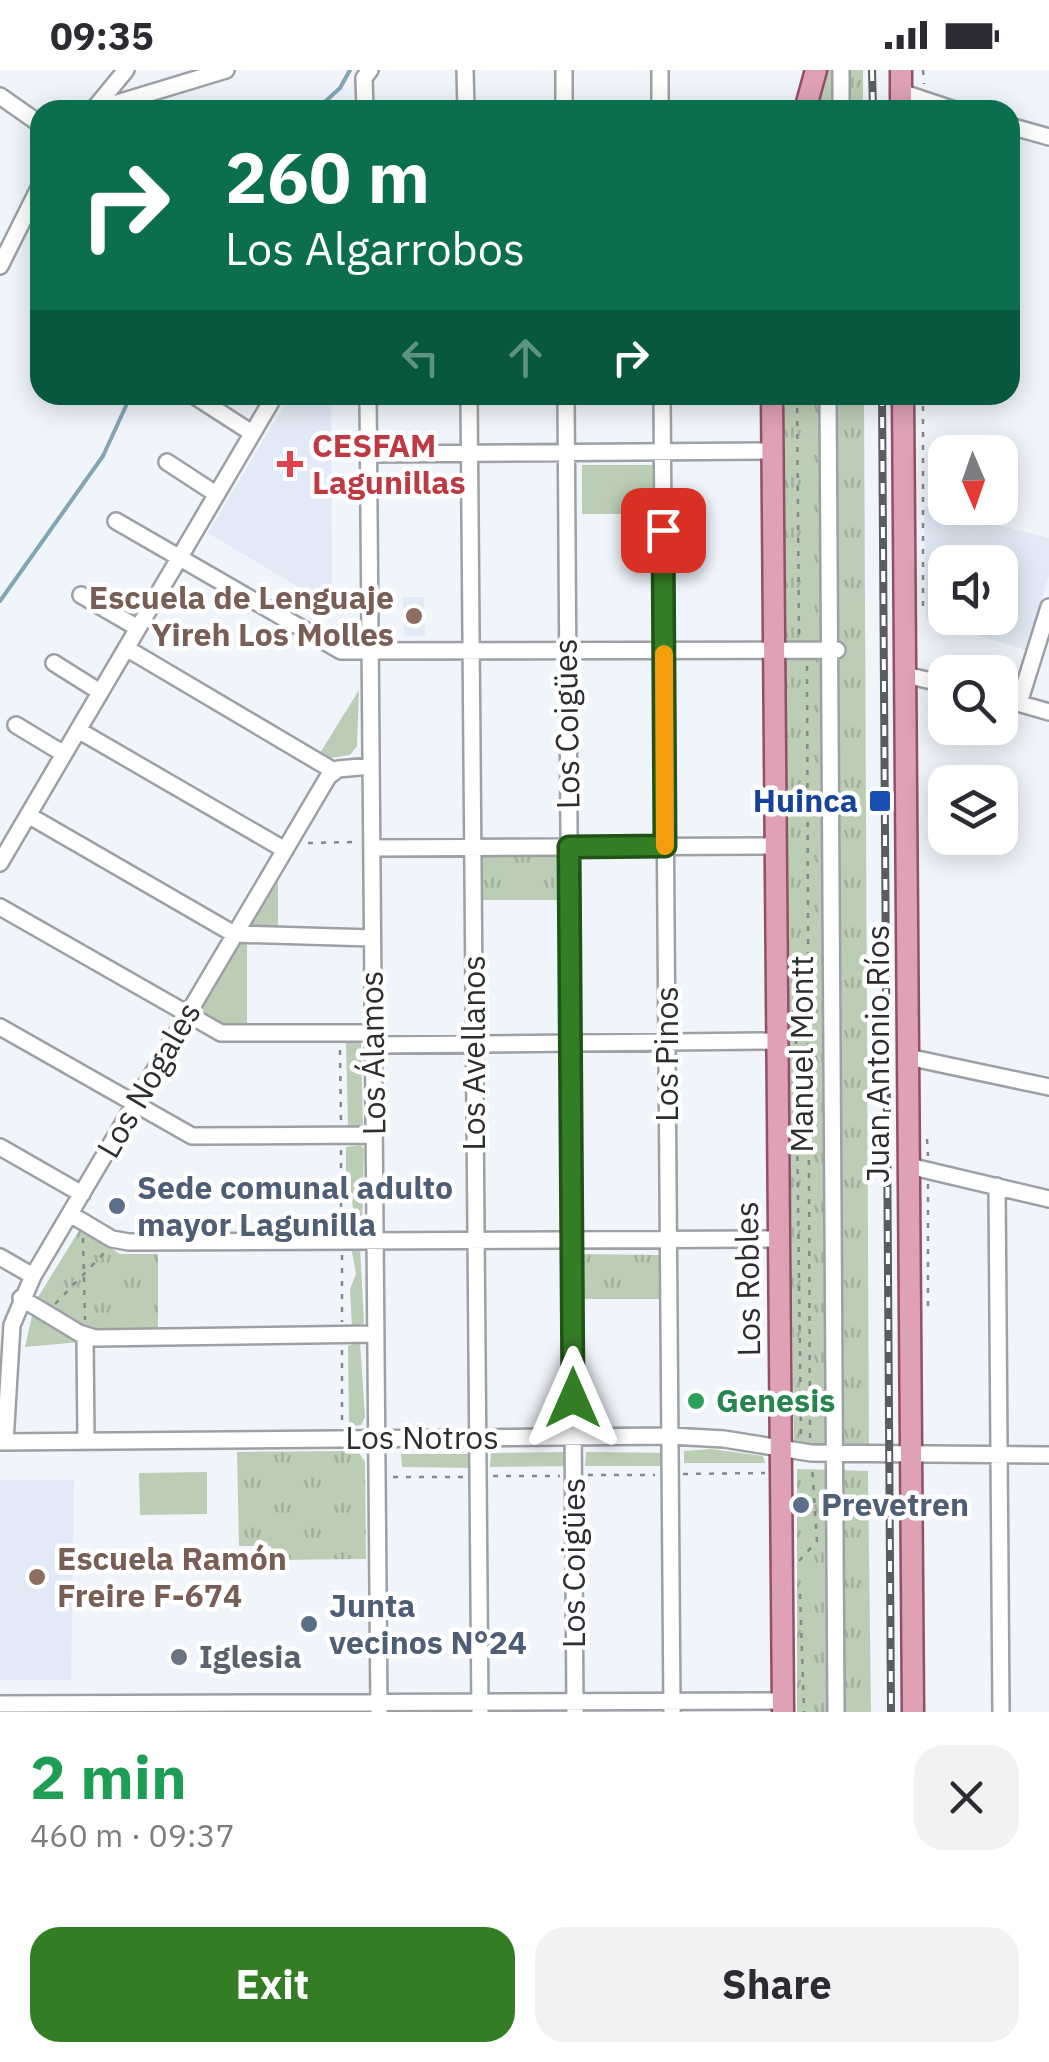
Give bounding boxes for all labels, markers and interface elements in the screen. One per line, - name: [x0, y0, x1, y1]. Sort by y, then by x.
- text: 09:35: [50, 11, 154, 60]
- text: 260 m: [225, 131, 430, 222]
- icon: right: [60, 140, 190, 270]
- text: Los Algarrobos: [225, 219, 525, 277]
- icon: left: [393, 330, 448, 385]
- icon: ahead: [498, 330, 553, 385]
- icon: right: [603, 330, 658, 385]
- place label: CESFAM Lagunillas: [312, 424, 466, 503]
- north arrow: [928, 435, 1018, 525]
- map controls: [928, 435, 1018, 855]
- marker: CESFAM Lagunillas: [277, 451, 303, 477]
- pin: [621, 488, 706, 573]
- icon: arrive: [636, 503, 691, 558]
- button: sound: [928, 545, 1018, 635]
- place label: Escuela de Lenguaje Yireh Los Molles: [89, 576, 394, 655]
- marker: Escuela de Lenguaje Yireh Los Molles: [403, 605, 425, 627]
- street label: Los Coigües: [544, 638, 588, 810]
- button: search: [928, 655, 1018, 745]
- button: layers: [928, 765, 1018, 855]
- place label: Huinca: [753, 779, 858, 821]
- marker: Huinca: [867, 788, 893, 814]
- street label: Juan Antonio Ríos: [856, 925, 898, 1183]
- street label: Los Avellanos: [452, 955, 494, 1151]
- street label: Manuel Montt: [780, 955, 822, 1153]
- street label: Los Álamos: [350, 970, 394, 1136]
- street label: Los Pinos: [645, 986, 687, 1122]
- street label: Los Nogales: [87, 994, 210, 1165]
- place label: Sede comunal adulto mayor Lagunilla: [137, 1166, 453, 1245]
- marker: Sede comunal adulto mayor Lagunilla: [106, 1195, 128, 1217]
- street label: Los Robles: [725, 1201, 769, 1357]
- position arrow: [521, 1346, 625, 1450]
- place label: Genesis: [716, 1379, 835, 1421]
- marker: Genesis: [685, 1390, 707, 1412]
- street label: Los Notros: [345, 1416, 499, 1458]
- street label: Los Coigües: [552, 1478, 594, 1648]
- place label: Prevetren: [821, 1483, 969, 1525]
- marker: Prevetren: [790, 1494, 812, 1516]
- place label: Escuela Ramón Freire F-674: [57, 1537, 287, 1616]
- marker: Escuela Ramón Freire F-674: [26, 1566, 48, 1588]
- place label: Junta vecinos N°24: [329, 1584, 527, 1663]
- marker: Junta vecinos N°24: [298, 1613, 320, 1635]
- place label: Iglesia: [199, 1635, 302, 1677]
- marker: Iglesia: [168, 1646, 190, 1668]
- text: 2 min: [30, 1737, 187, 1816]
- button: close: [914, 1745, 1019, 1850]
- text: 460 m · 09:37: [30, 1814, 235, 1856]
- button: Exit: [30, 1927, 515, 2042]
- button: Share: [535, 1927, 1019, 2042]

